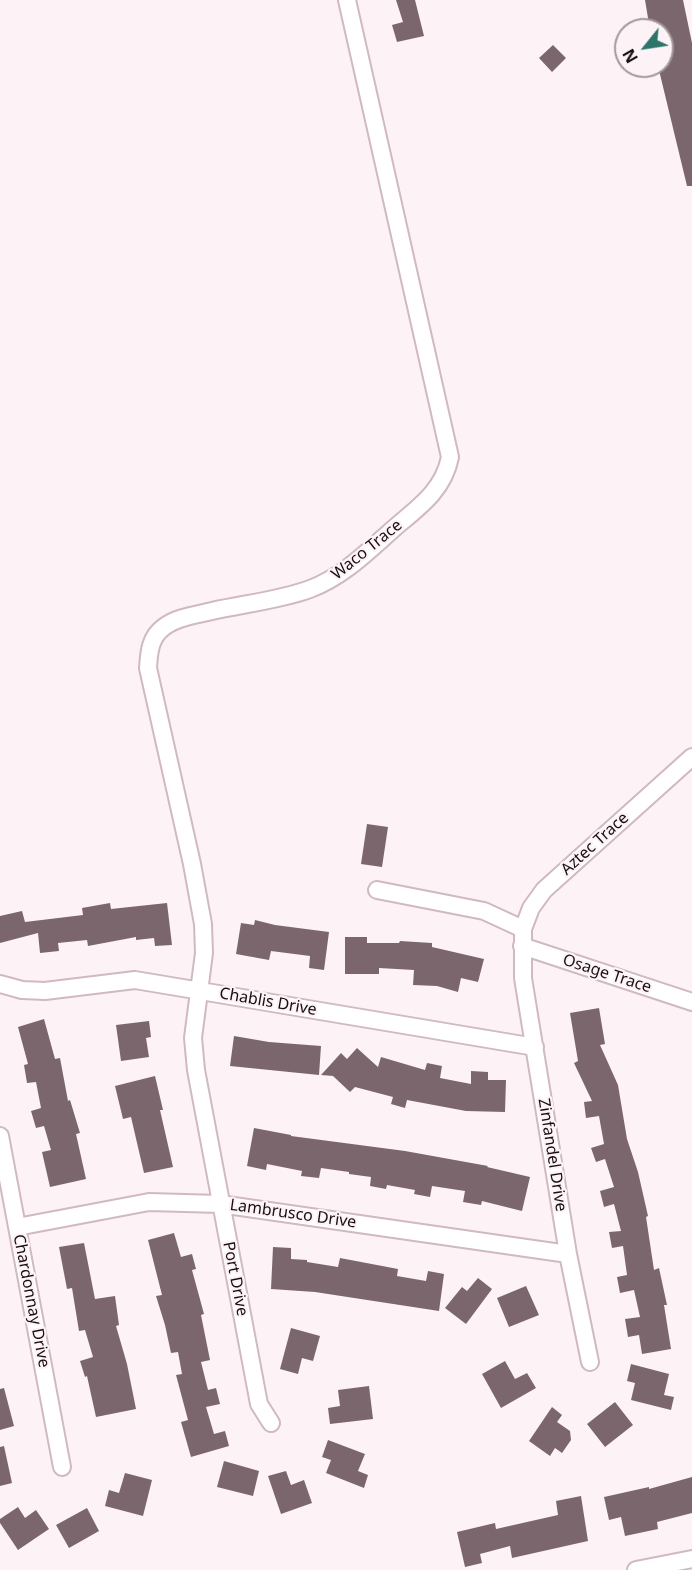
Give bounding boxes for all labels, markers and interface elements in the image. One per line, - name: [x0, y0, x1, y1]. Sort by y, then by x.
- north arrow: [614, 18, 674, 78]
- text: N: [617, 45, 643, 67]
- street label: Waco Trace: [328, 516, 406, 584]
- street label: Aztec Trace: [557, 809, 633, 879]
- street label: Osage Trace: [560, 951, 654, 997]
- street label: Chablis Drive: [218, 984, 318, 1020]
- street label: Zinfandel Drive: [534, 1097, 570, 1213]
- street label: Lambrusco Drive: [229, 1196, 357, 1232]
- street label: Chardonnay Drive: [9, 1233, 53, 1369]
- street label: Port Drive: [218, 1240, 252, 1318]

